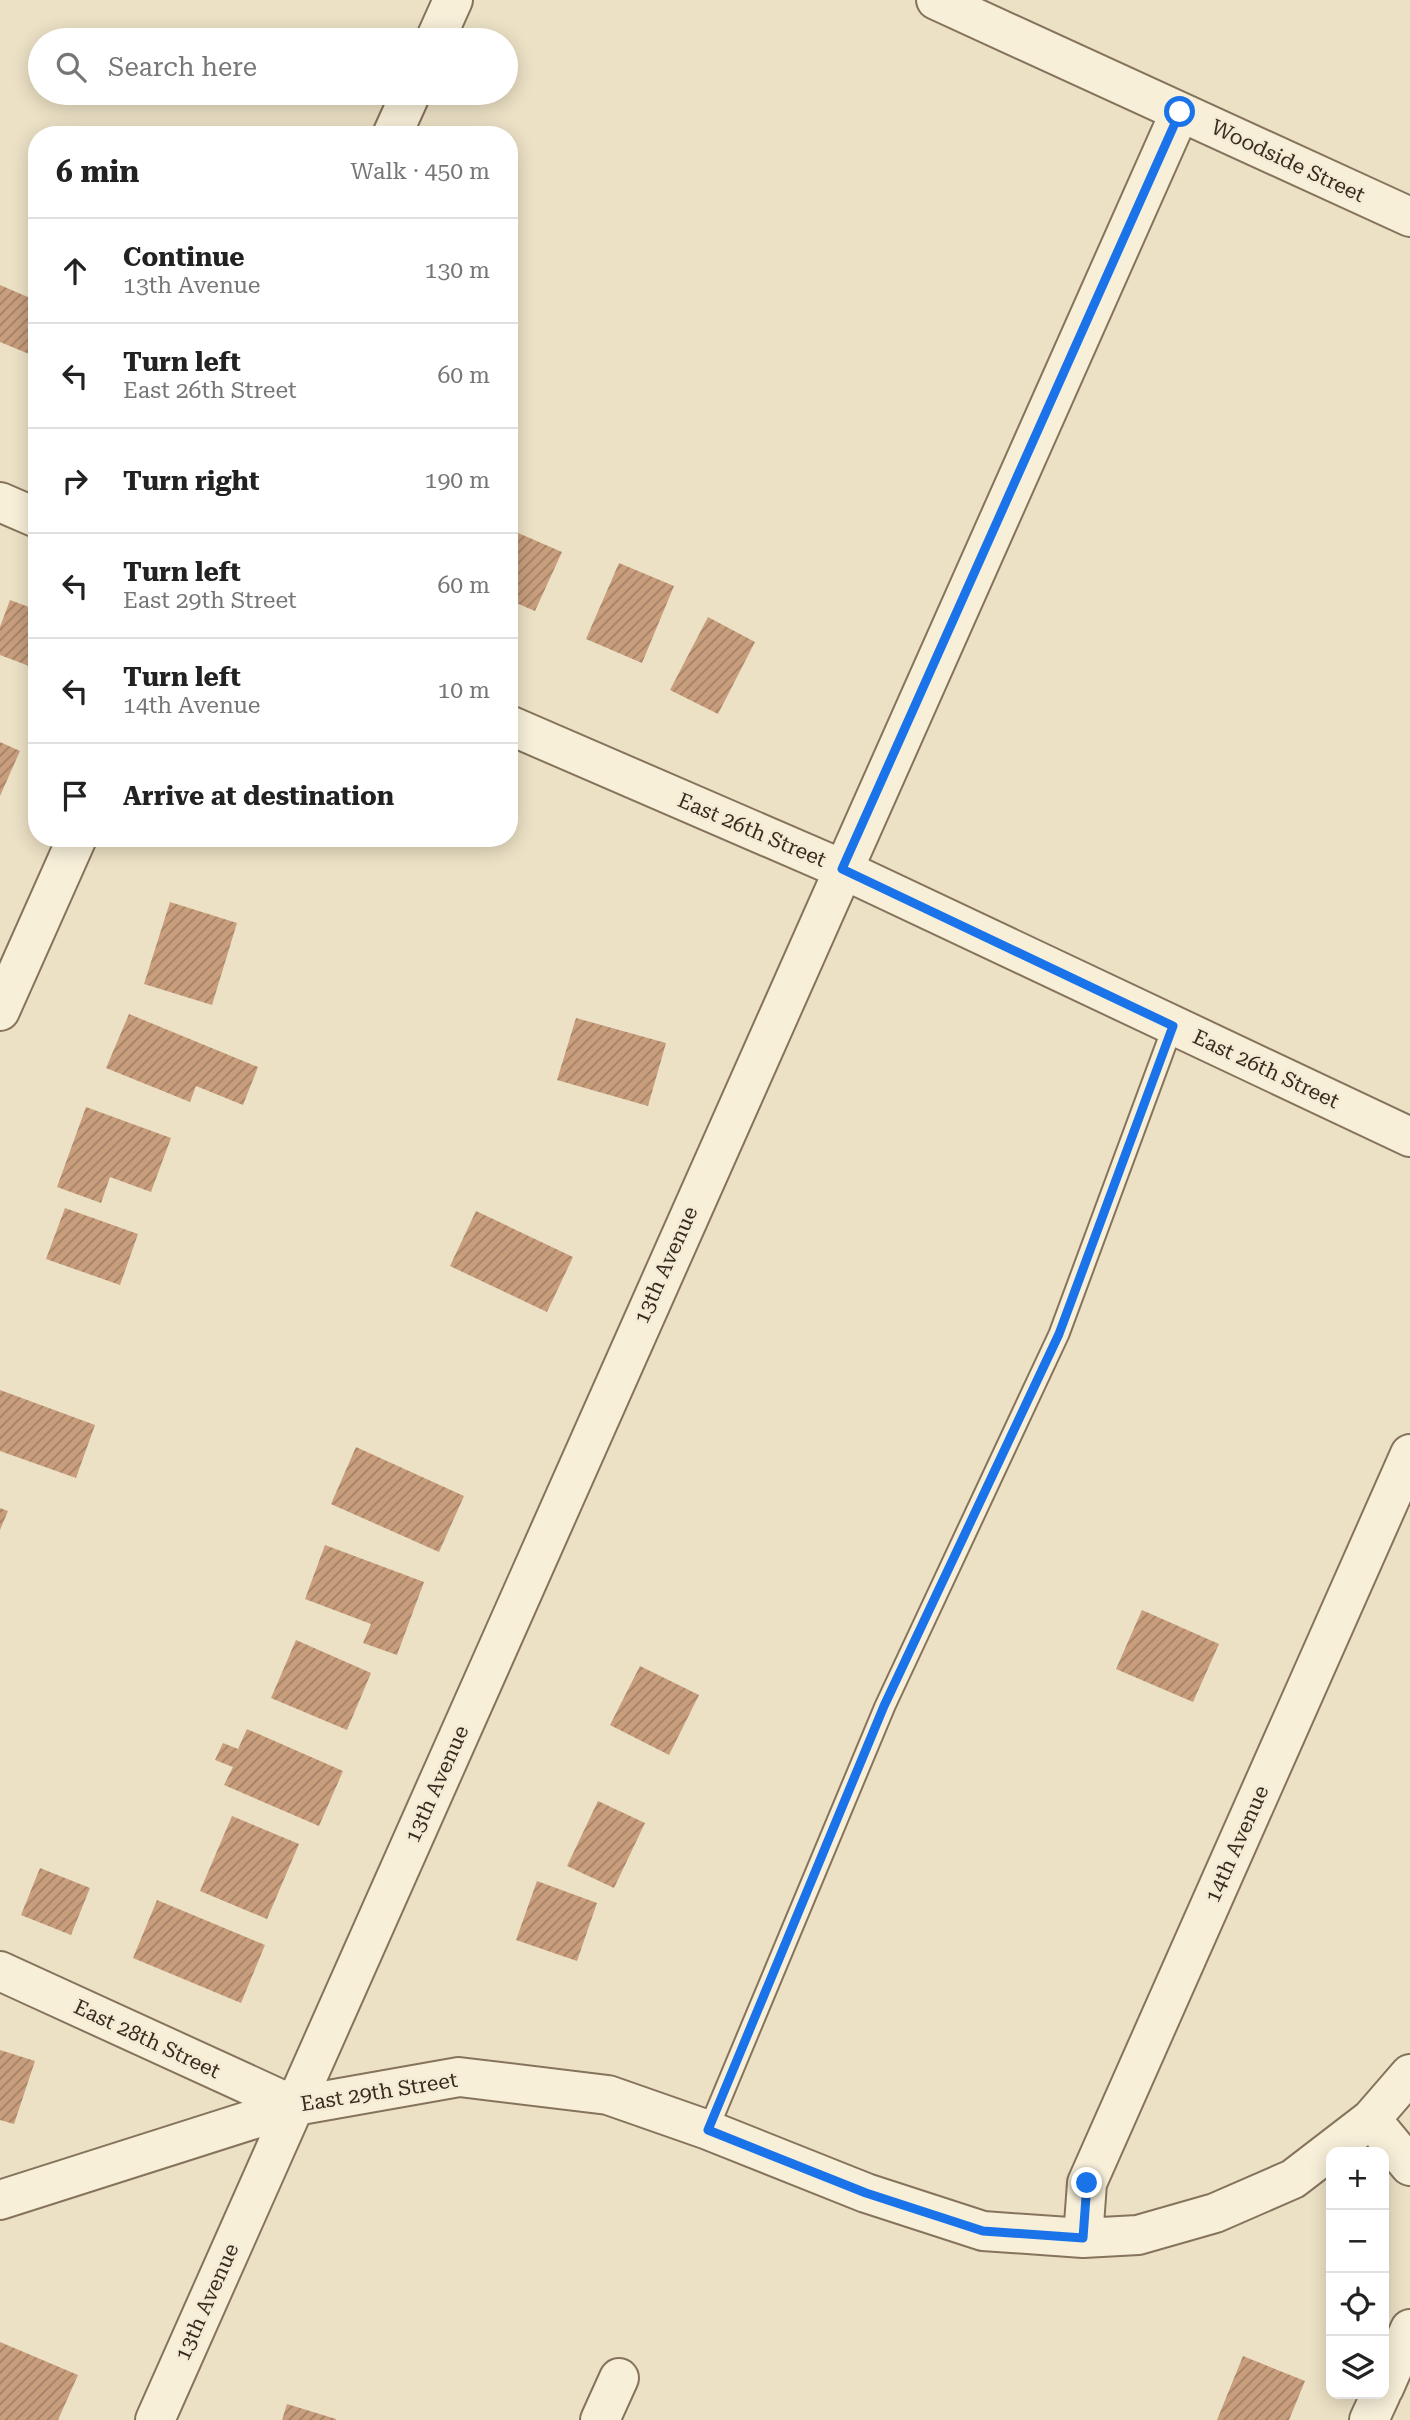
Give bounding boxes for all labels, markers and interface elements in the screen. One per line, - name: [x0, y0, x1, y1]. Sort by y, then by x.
- search box: [28, 28, 518, 105]
- icon: search: [52, 48, 90, 86]
- text: Search here: [108, 52, 257, 82]
- route start: [1164, 96, 1195, 127]
- street label: Woodside Street: [1207, 115, 1369, 207]
- text: 6 min: [56, 154, 139, 189]
- text: Walk · 450 m: [351, 158, 490, 185]
- text: Continue: [123, 242, 245, 272]
- icon: ahead: [56, 252, 94, 290]
- text: 130 m: [425, 257, 490, 284]
- text: 13th Avenue: [123, 272, 260, 299]
- text: Turn left: [123, 347, 241, 377]
- icon: left: [56, 357, 94, 395]
- text: 60 m: [437, 362, 490, 389]
- text: East 26th Street: [123, 377, 297, 404]
- icon: right: [56, 462, 94, 500]
- text: Turn right: [123, 466, 259, 496]
- text: 190 m: [425, 467, 490, 494]
- text: Turn left: [123, 557, 241, 587]
- icon: left: [56, 567, 94, 605]
- text: 60 m: [437, 572, 490, 599]
- text: East 29th Street: [123, 587, 297, 614]
- text: Turn left: [123, 662, 241, 692]
- icon: left: [56, 672, 94, 710]
- text: 10 m: [437, 677, 490, 704]
- text: 14th Avenue: [123, 692, 260, 719]
- icon: arrive: [56, 777, 94, 815]
- text: Arrive at destination: [123, 781, 394, 811]
- street label: East 26th Street: [674, 788, 830, 872]
- street label: East 26th Street: [1189, 1025, 1343, 1113]
- street label: 13th Avenue: [630, 1203, 702, 1327]
- street label: 13th Avenue: [401, 1722, 473, 1846]
- street label: 14th Avenue: [1201, 1782, 1273, 1906]
- street label: East 28th Street: [70, 1995, 224, 2083]
- street label: East 29th Street: [299, 2068, 459, 2116]
- map controls: [1326, 2147, 1389, 2399]
- button: +: [1326, 2147, 1389, 2210]
- route end: [1071, 2167, 1102, 2198]
- button: −: [1326, 2210, 1389, 2273]
- street label: 13th Avenue: [171, 2240, 243, 2364]
- button: locate: [1326, 2273, 1389, 2336]
- button: layers: [1326, 2336, 1389, 2399]

